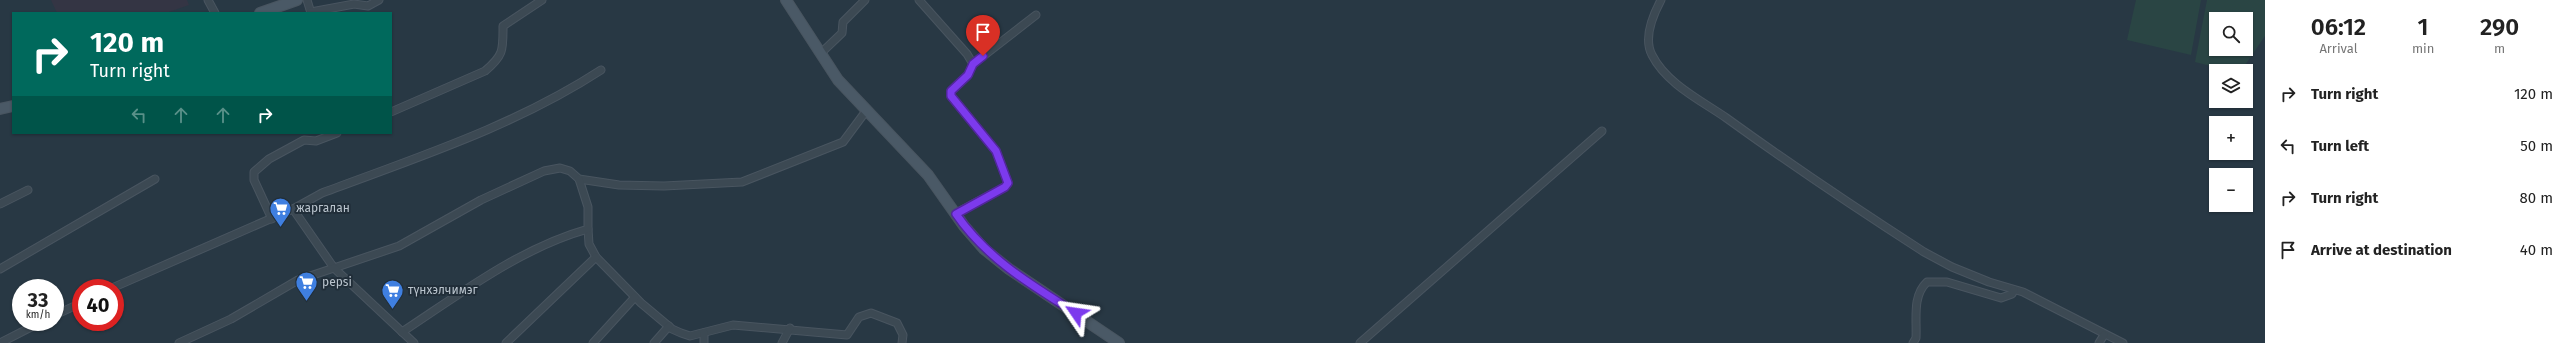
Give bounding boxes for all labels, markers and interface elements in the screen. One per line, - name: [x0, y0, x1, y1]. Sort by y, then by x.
- map controls: [2209, 12, 2253, 212]
- button: search: [2209, 12, 2253, 56]
- text: 06:12: [2311, 13, 2366, 41]
- text: 1: [2418, 13, 2429, 41]
- text: 290: [2480, 13, 2519, 41]
- pin: [966, 15, 1000, 56]
- icon: arrive: [972, 21, 994, 43]
- text: 120 m: [90, 26, 164, 59]
- icon: right: [24, 28, 76, 80]
- text: Arrival: [2319, 41, 2357, 56]
- text: min: [2412, 41, 2434, 56]
- text: m: [2494, 41, 2505, 56]
- text: Turn right: [90, 60, 170, 82]
- button: layers: [2209, 64, 2253, 108]
- icon: right: [2277, 83, 2299, 105]
- text: Turn right: [2311, 85, 2378, 103]
- text: 120 m: [2514, 85, 2553, 103]
- icon: left: [128, 104, 150, 126]
- icon: ahead: [170, 104, 192, 126]
- icon: ahead: [212, 104, 234, 126]
- icon: right: [254, 104, 276, 126]
- button: +: [2209, 116, 2253, 160]
- icon: left: [2277, 135, 2299, 157]
- text: Turn left: [2311, 137, 2369, 155]
- text: 50 m: [2520, 137, 2553, 155]
- button: −: [2209, 168, 2253, 212]
- icon: right: [2277, 187, 2299, 209]
- text: Turn right: [2311, 189, 2378, 207]
- text: 80 m: [2520, 189, 2553, 207]
- supermarket icon: жаргалан: [268, 195, 294, 228]
- place label: жаргалан: [296, 201, 350, 215]
- icon: arrive: [2277, 239, 2299, 261]
- text: Arrive at destination: [2311, 241, 2452, 259]
- text: 40 m: [2520, 241, 2553, 259]
- supermarket icon: pepsi: [294, 269, 320, 302]
- place label: pepsi: [322, 275, 352, 289]
- supermarket icon: түнхэлчимэг: [379, 277, 405, 310]
- speed limit sign: 40: [72, 279, 124, 331]
- place label: түнхэлчимэг: [408, 283, 479, 297]
- text: 33: [28, 288, 48, 312]
- position arrow: [1055, 292, 1097, 334]
- text: km/h: [26, 309, 50, 321]

